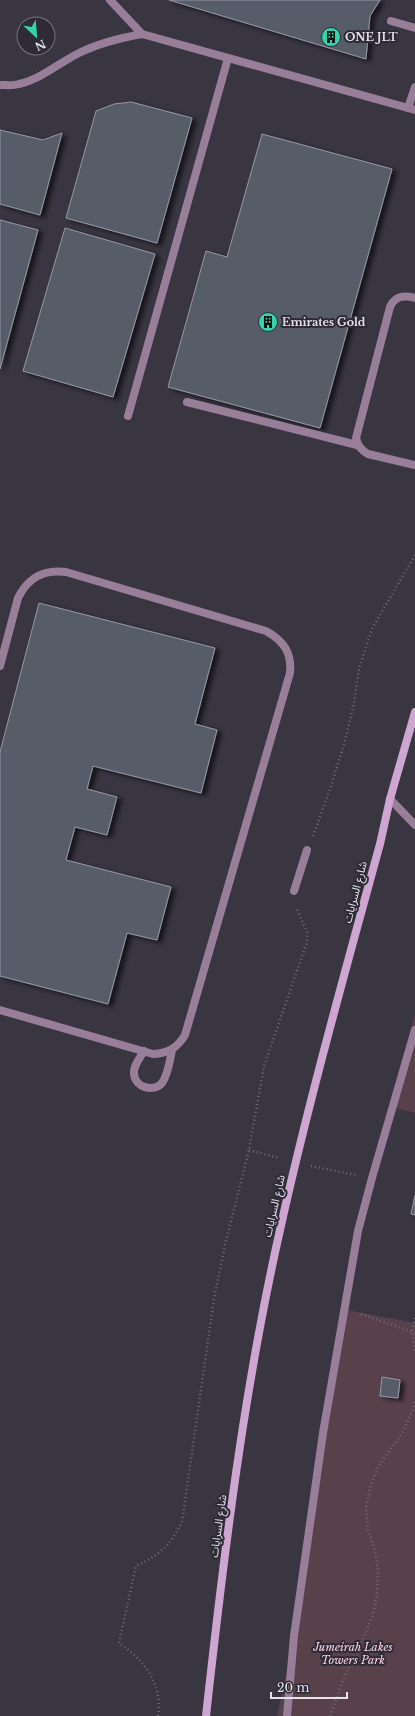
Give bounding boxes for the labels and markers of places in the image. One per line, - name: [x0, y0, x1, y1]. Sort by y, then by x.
- building icon: ONE JLT: [320, 26, 342, 48]
- place label: ONE JLT: [345, 30, 398, 44]
- building icon: Emirates Gold: [257, 311, 279, 333]
- place label: Emirates Gold: [282, 315, 366, 329]

